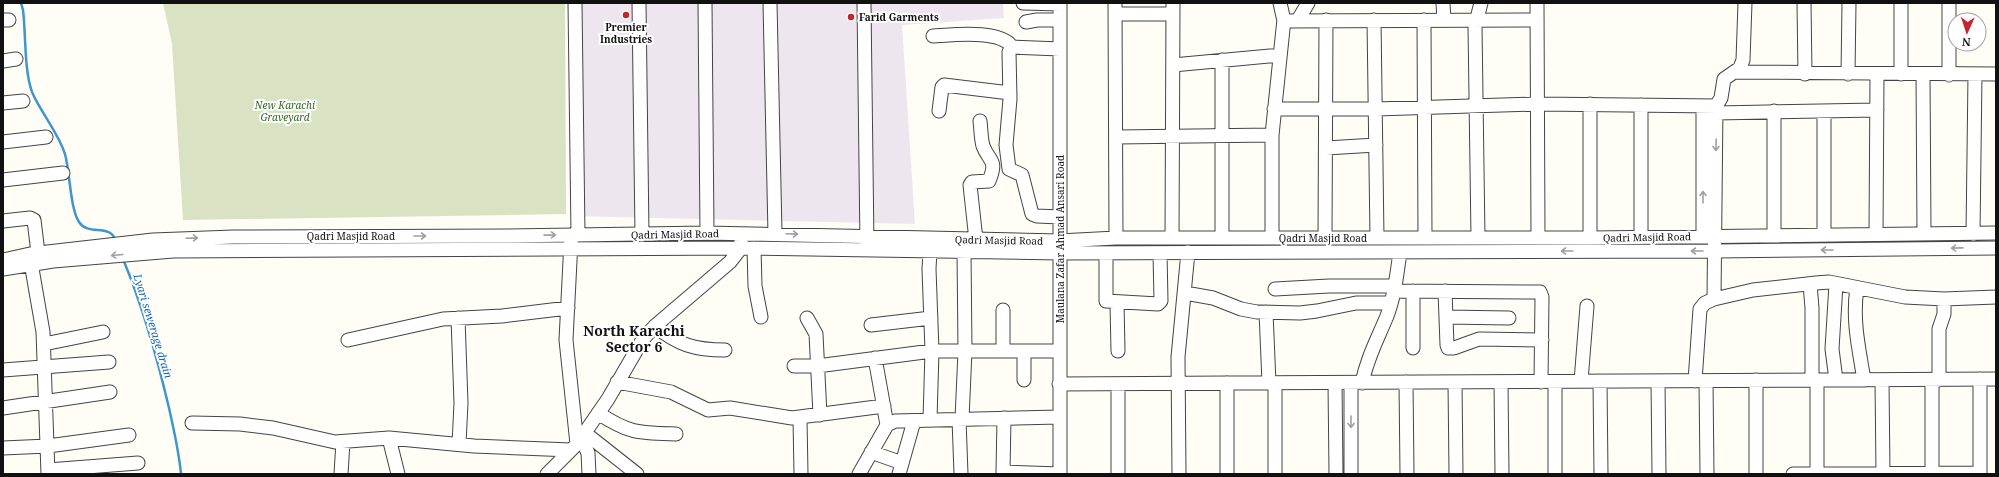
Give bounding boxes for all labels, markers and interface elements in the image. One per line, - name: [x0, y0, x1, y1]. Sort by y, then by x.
- marker: Premier Industries: [621, 10, 631, 20]
- place label: Farid Garments: [859, 10, 939, 24]
- marker: Farid Garments: [846, 12, 856, 22]
- north arrow: [1947, 12, 1987, 52]
- place label: Premier Industries: [600, 20, 652, 46]
- text: N: [1961, 35, 1971, 50]
- park label: New Karachi Graveyard: [254, 98, 315, 124]
- one-way arrow: [1712, 138, 1720, 151]
- street label: Maulana Zafar Ahmad Ansari Road: [1053, 155, 1067, 323]
- one-way arrow: [1699, 191, 1707, 204]
- street label: Qadri Masjid Road: [631, 226, 719, 242]
- street label: Qadri Masjid Road: [307, 229, 395, 243]
- street label: Qadri Masjid Road: [1603, 229, 1691, 245]
- one-way arrow: [543, 231, 556, 239]
- one-way arrow: [785, 231, 798, 238]
- street label: Qadri Masjid Road: [1279, 231, 1367, 245]
- one-way arrow: [413, 232, 426, 240]
- street label: Qadri Masjid Road: [955, 232, 1043, 248]
- one-way arrow: [185, 235, 198, 242]
- one-way arrow: [1951, 245, 1964, 252]
- one-way arrow: [1821, 246, 1834, 254]
- one-way arrow: [1561, 247, 1574, 255]
- one-way arrow: [1691, 247, 1704, 255]
- one-way arrow: [111, 252, 124, 259]
- water label: Lyari sewerage drain: [130, 271, 177, 380]
- district label: North Karachi Sector 6: [583, 321, 685, 356]
- one-way arrow: [1347, 415, 1355, 428]

